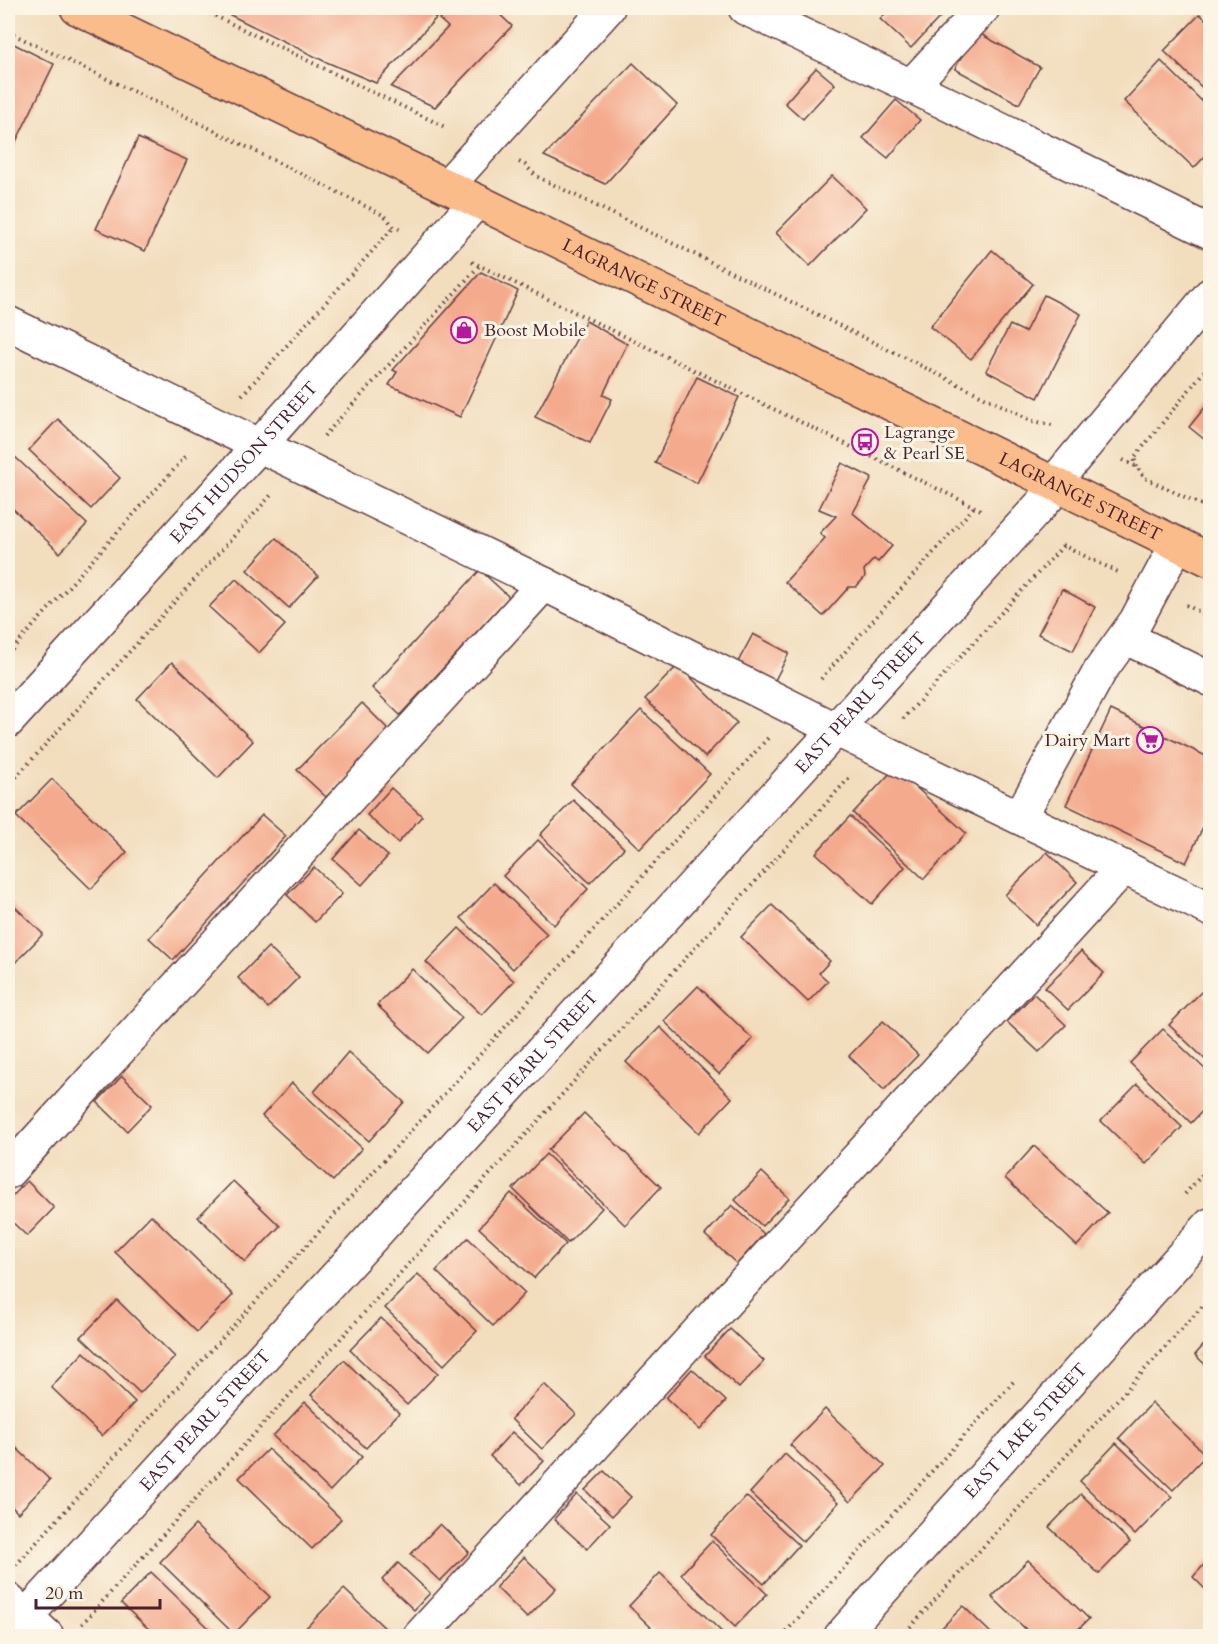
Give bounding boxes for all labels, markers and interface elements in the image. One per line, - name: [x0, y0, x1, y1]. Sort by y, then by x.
- street label: LAGRANGE STREET: [558, 232, 730, 333]
- shop icon: Boost Mobile: [449, 315, 479, 345]
- place label: Boost Mobile: [484, 318, 586, 343]
- street label: EAST HUDSON STREET: [164, 376, 323, 549]
- place label: Lagrange & Pearl SE: [884, 420, 965, 466]
- bus stop icon: Lagrange & Pearl SE: [850, 427, 880, 457]
- street label: LAGRANGE STREET: [995, 446, 1166, 547]
- street label: EAST PEARL STREET: [789, 626, 932, 779]
- supermarket icon: Dairy Mart: [1135, 725, 1165, 755]
- place label: Dairy Mart: [1045, 728, 1130, 753]
- street label: EAST PEARL STREET: [461, 985, 604, 1138]
- street label: EAST PEARL STREET: [134, 1344, 276, 1497]
- street label: EAST LAKE STREET: [958, 1357, 1093, 1504]
- scale bar: [36, 1572, 160, 1610]
- text: 20 m: [45, 1581, 84, 1606]

